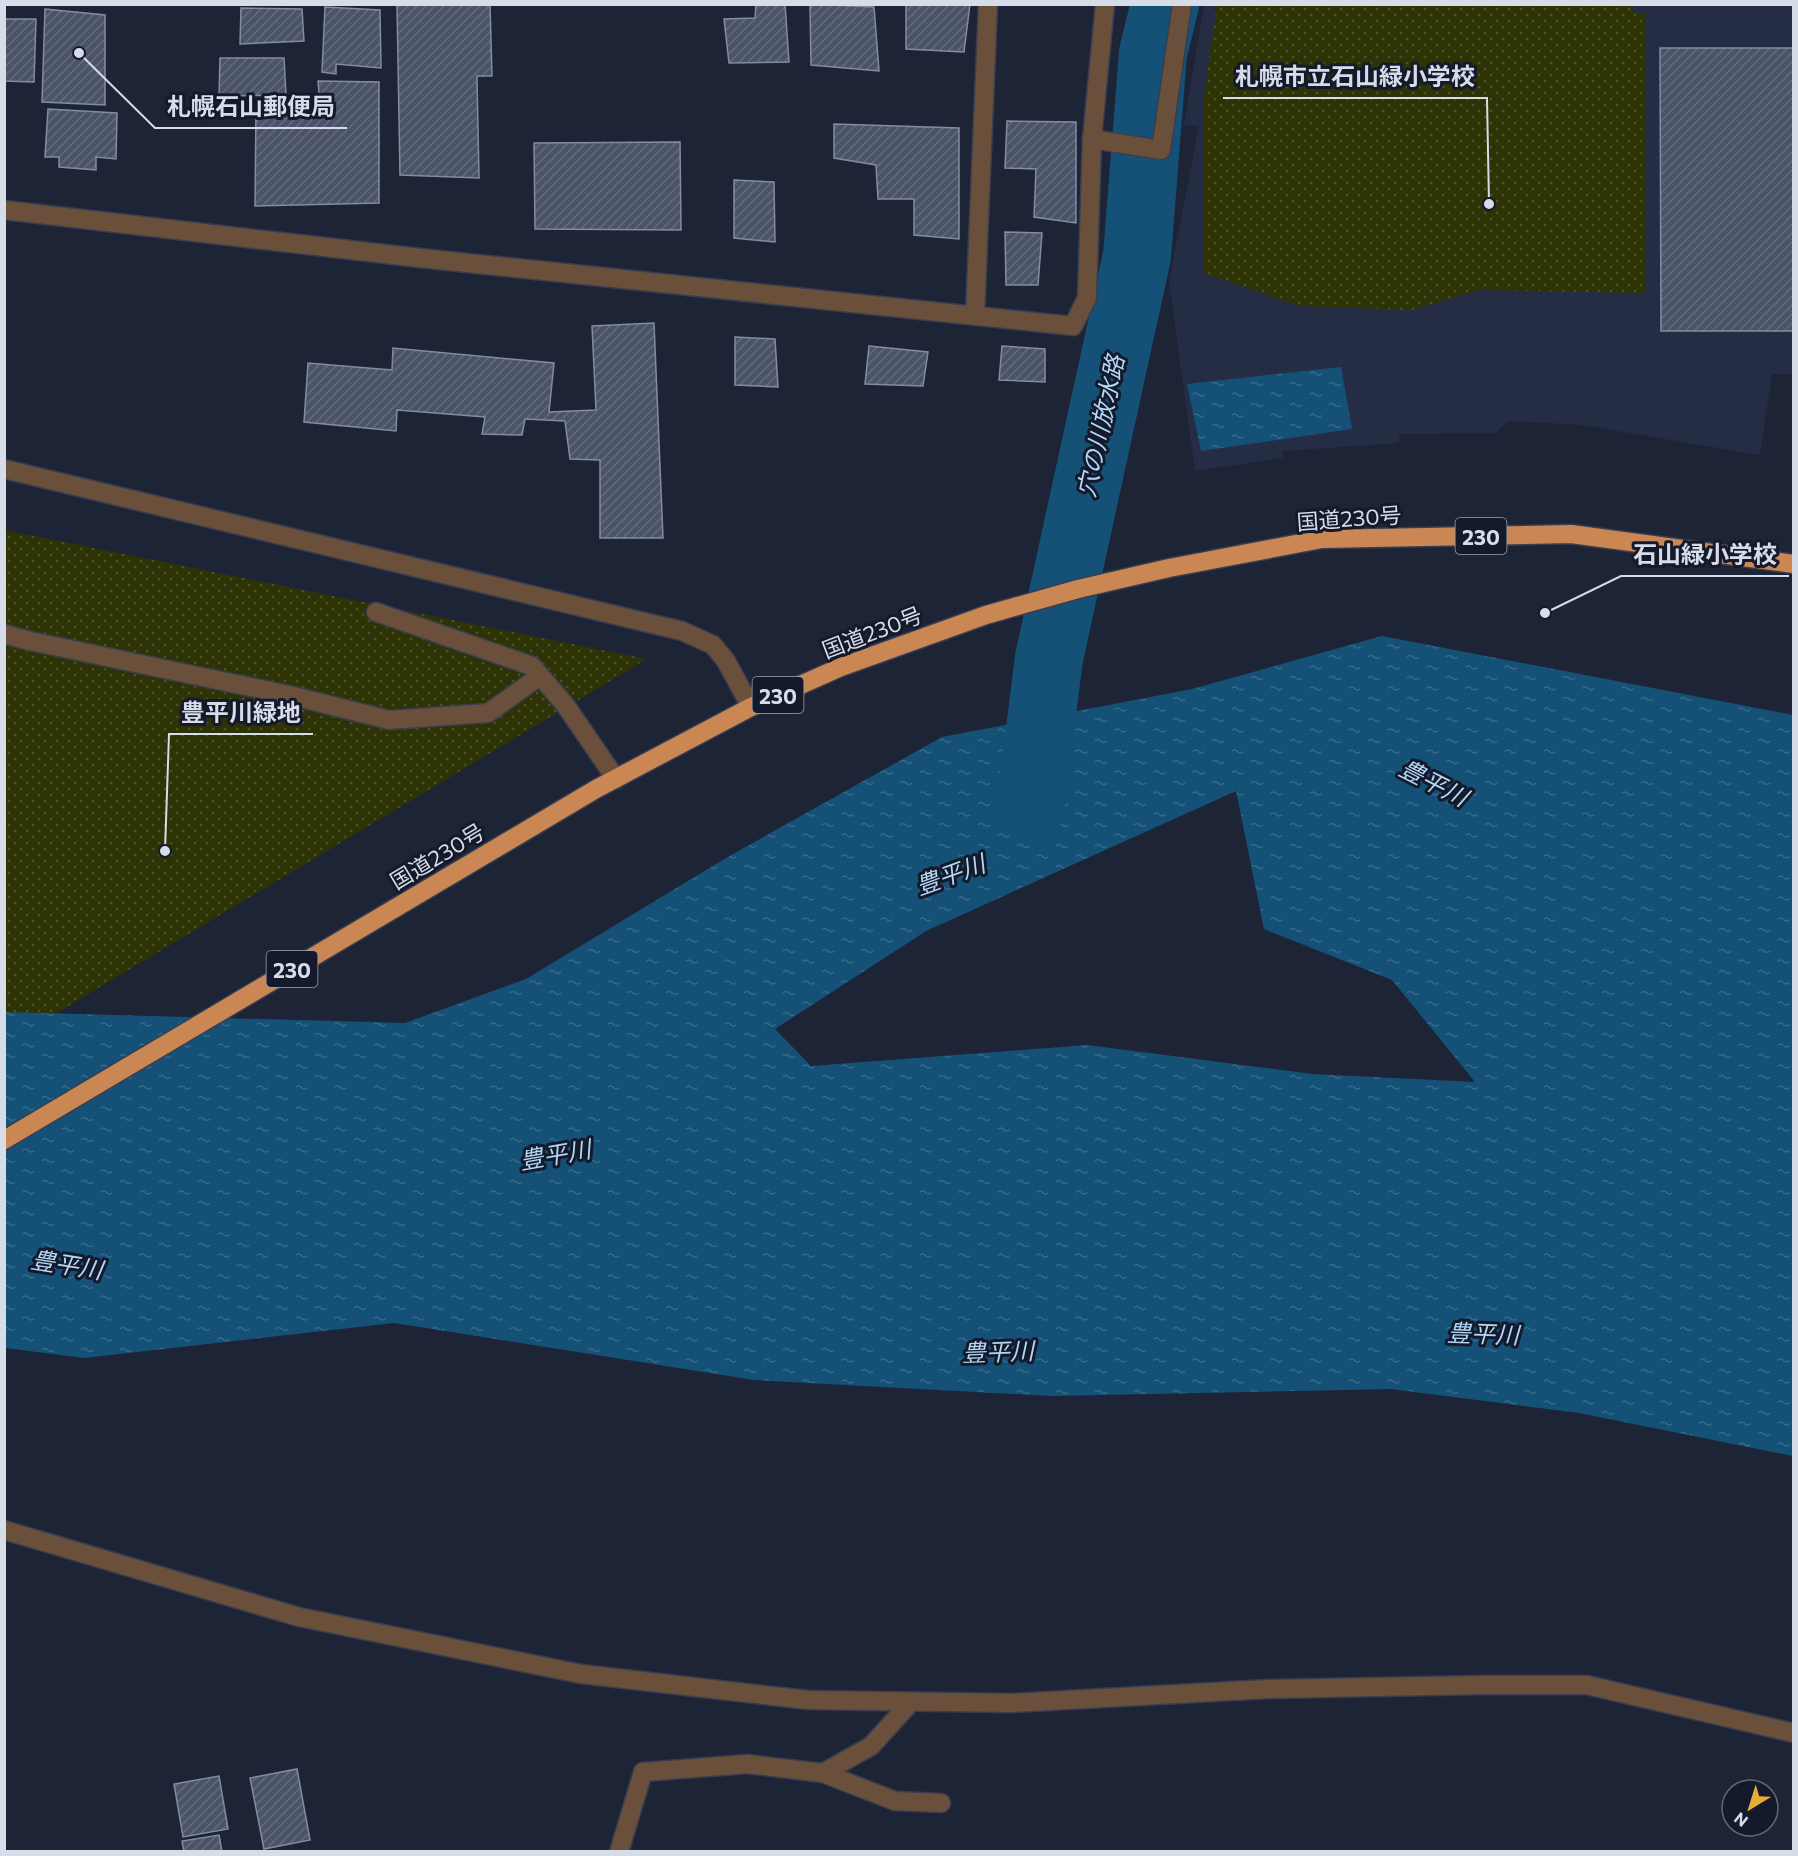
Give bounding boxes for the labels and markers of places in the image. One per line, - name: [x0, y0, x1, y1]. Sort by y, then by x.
- callout: 札幌市立石山緑小学校: [1223, 56, 1487, 98]
- callout: 札幌石山郵便局: [155, 86, 347, 128]
- callout: 石山緑小学校: [1621, 534, 1789, 576]
- callout: 豊平川緑地: [169, 692, 313, 734]

